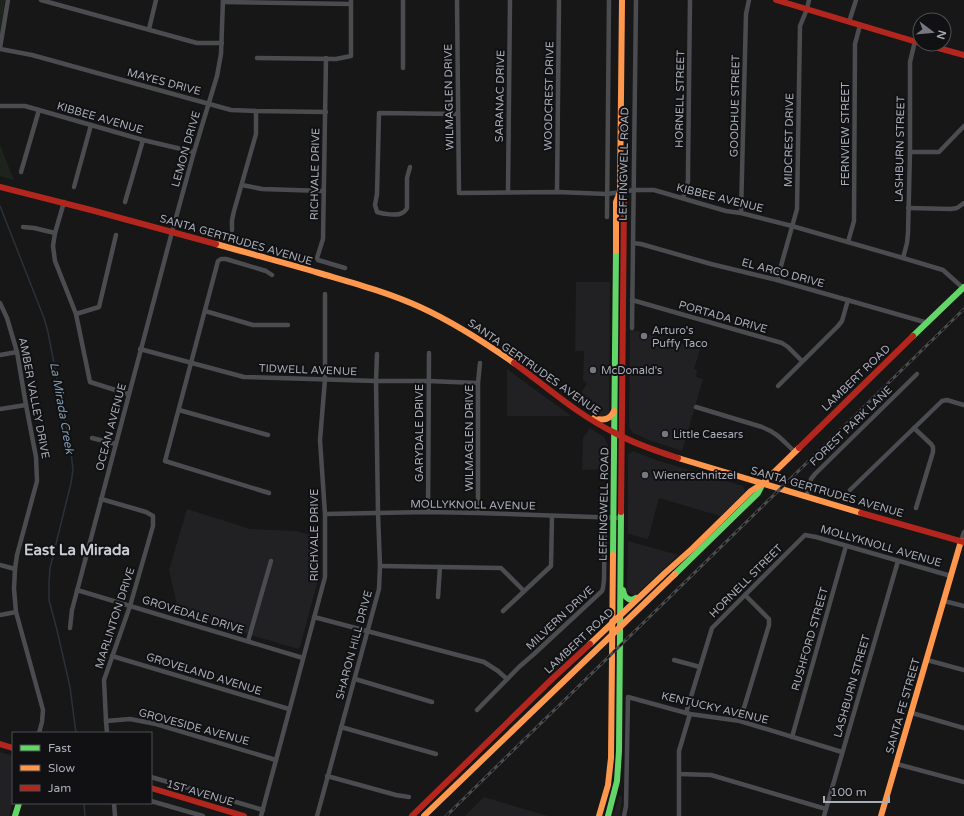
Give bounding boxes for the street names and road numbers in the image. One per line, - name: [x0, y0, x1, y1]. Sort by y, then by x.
- street label: WOODCREST DRIVE: [542, 41, 556, 151]
- street label: WILMAGLEN DRIVE: [442, 44, 456, 150]
- street label: SARANAC DRIVE: [493, 50, 507, 142]
- street label: HORNELL STREET: [673, 50, 687, 148]
- street label: GOODHUE STREET: [728, 54, 742, 157]
- street label: MAYES DRIVE: [126, 66, 202, 98]
- street label: FERNVIEW STREET: [839, 82, 852, 186]
- street label: MIDCREST DRIVE: [782, 93, 796, 187]
- street label: LASHBURN STREET: [893, 95, 907, 202]
- street label: KIBBEE AVENUE: [55, 99, 145, 137]
- street label: LEFFINGWELL ROAD: [617, 107, 631, 221]
- street label: LEMON DRIVE: [169, 109, 203, 189]
- street label: RICHVALE DRIVE: [308, 128, 322, 220]
- street label: KIBBEE AVENUE: [675, 181, 765, 215]
- street label: SANTA GERTRUDES AVENUE: [158, 212, 314, 268]
- street label: EL ARCO DRIVE: [740, 256, 826, 290]
- street label: PORTADA DRIVE: [677, 298, 769, 336]
- street label: SANTA GERTRUDES AVENUE: [465, 316, 603, 418]
- street label: AMBER VALLEY DRIVE: [16, 336, 52, 460]
- street label: LAMBERT ROAD: [819, 342, 893, 414]
- street label: TIDWELL AVENUE: [259, 362, 357, 378]
- street label: OCEAN AVENUE: [93, 382, 129, 472]
- street label: FOREST PARK LANE: [807, 383, 895, 469]
- street label: GARYDALE DRIVE: [413, 384, 426, 482]
- street label: WILMAGLEN DRIVE: [463, 385, 476, 491]
- street label: LEFFINGWELL ROAD: [597, 447, 611, 561]
- street label: SANTA GERTRUDES AVENUE: [749, 464, 905, 520]
- street label: RICHVALE DRIVE: [308, 489, 321, 581]
- street label: MOLLYKNOLL AVENUE: [410, 497, 536, 513]
- street label: MOLLYKNOLL AVENUE: [819, 522, 943, 570]
- street label: HORNELL STREET: [707, 542, 785, 620]
- street label: MARLINTON DRIVE: [92, 566, 138, 670]
- street label: MILVERN DRIVE: [524, 583, 596, 653]
- street label: RUSHFORD STREET: [789, 585, 831, 692]
- street label: SHARON HILL DRIVE: [333, 589, 375, 701]
- street label: GROVEDALE DRIVE: [140, 593, 246, 637]
- street label: LAMBERT ROAD: [542, 606, 616, 676]
- street label: LASHBURN STREET: [831, 633, 873, 739]
- street label: GROVELAND AVENUE: [145, 650, 263, 698]
- street label: SANTA FE STREET: [883, 656, 923, 755]
- street label: KENTUCKY AVENUE: [660, 689, 770, 727]
- street label: GROVESIDE AVENUE: [137, 706, 251, 748]
- street label: 1ST AVENUE: [165, 777, 235, 809]

